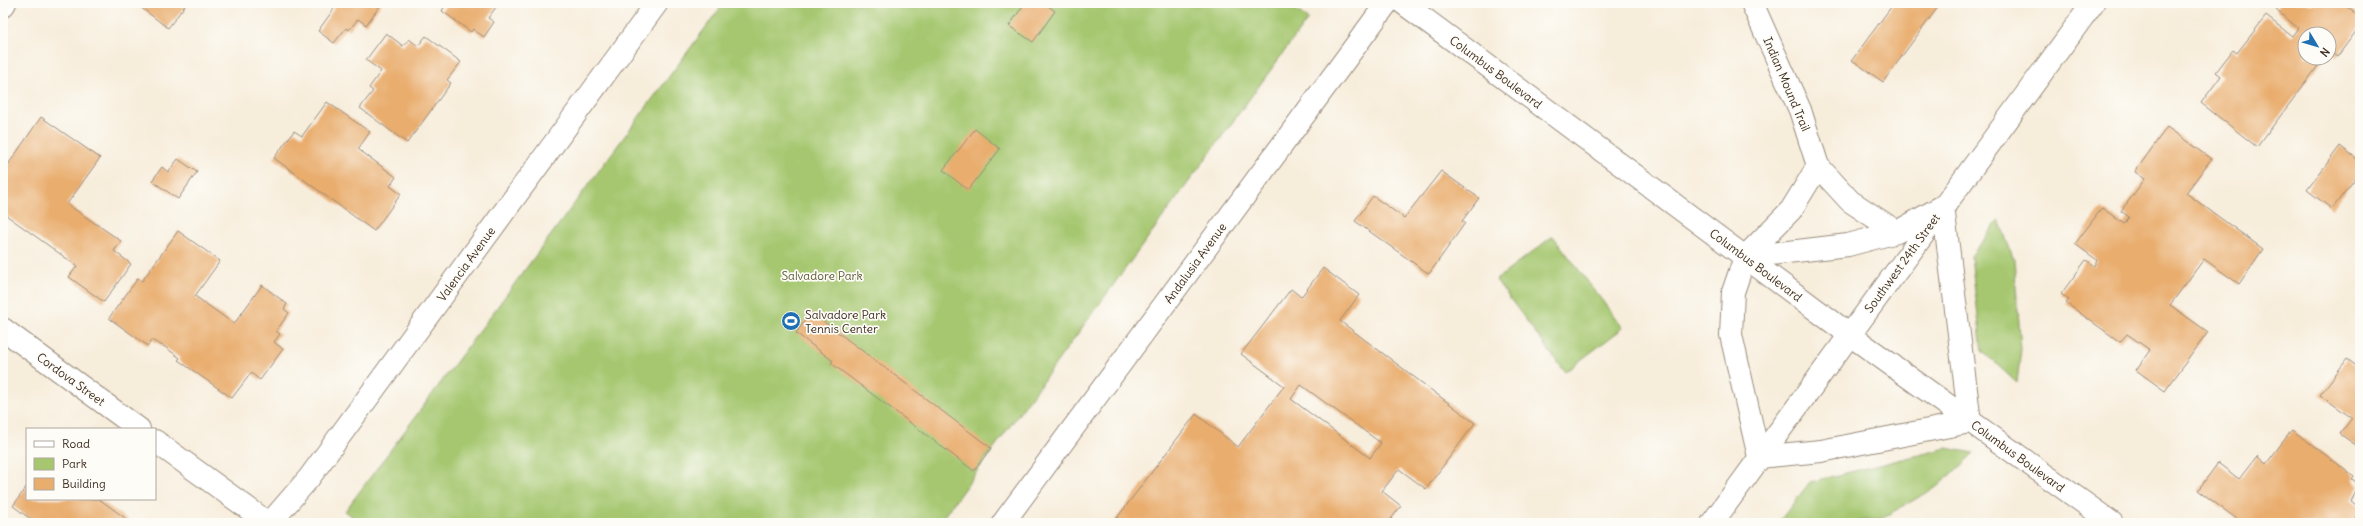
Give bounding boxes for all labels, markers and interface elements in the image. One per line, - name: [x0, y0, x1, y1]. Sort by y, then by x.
- north arrow: [2297, 26, 2337, 66]
- street label: Columbus Boulevard: [1447, 32, 1545, 112]
- street label: Indian Mound Trail: [1760, 34, 1814, 134]
- text: N: [2317, 45, 2333, 59]
- street label: Southwest 24th Street: [1861, 211, 1943, 315]
- street label: Andalusia Avenue: [1161, 220, 1229, 306]
- street label: Valencia Avenue: [434, 224, 498, 304]
- street label: Columbus Boulevard: [1707, 225, 1805, 305]
- park label: Salvadore Park: [781, 268, 863, 283]
- place label: Salvadore Park Tennis Center: [805, 307, 886, 336]
- sports icon: Salvadore Park Tennis Center: [780, 310, 802, 332]
- street label: Cordova Street: [34, 349, 108, 409]
- street label: Columbus Boulevard: [1968, 417, 2068, 495]
- legend: [26, 428, 156, 500]
- text: Road: [62, 436, 90, 451]
- text: Park: [62, 456, 87, 471]
- text: Building: [62, 476, 106, 491]

